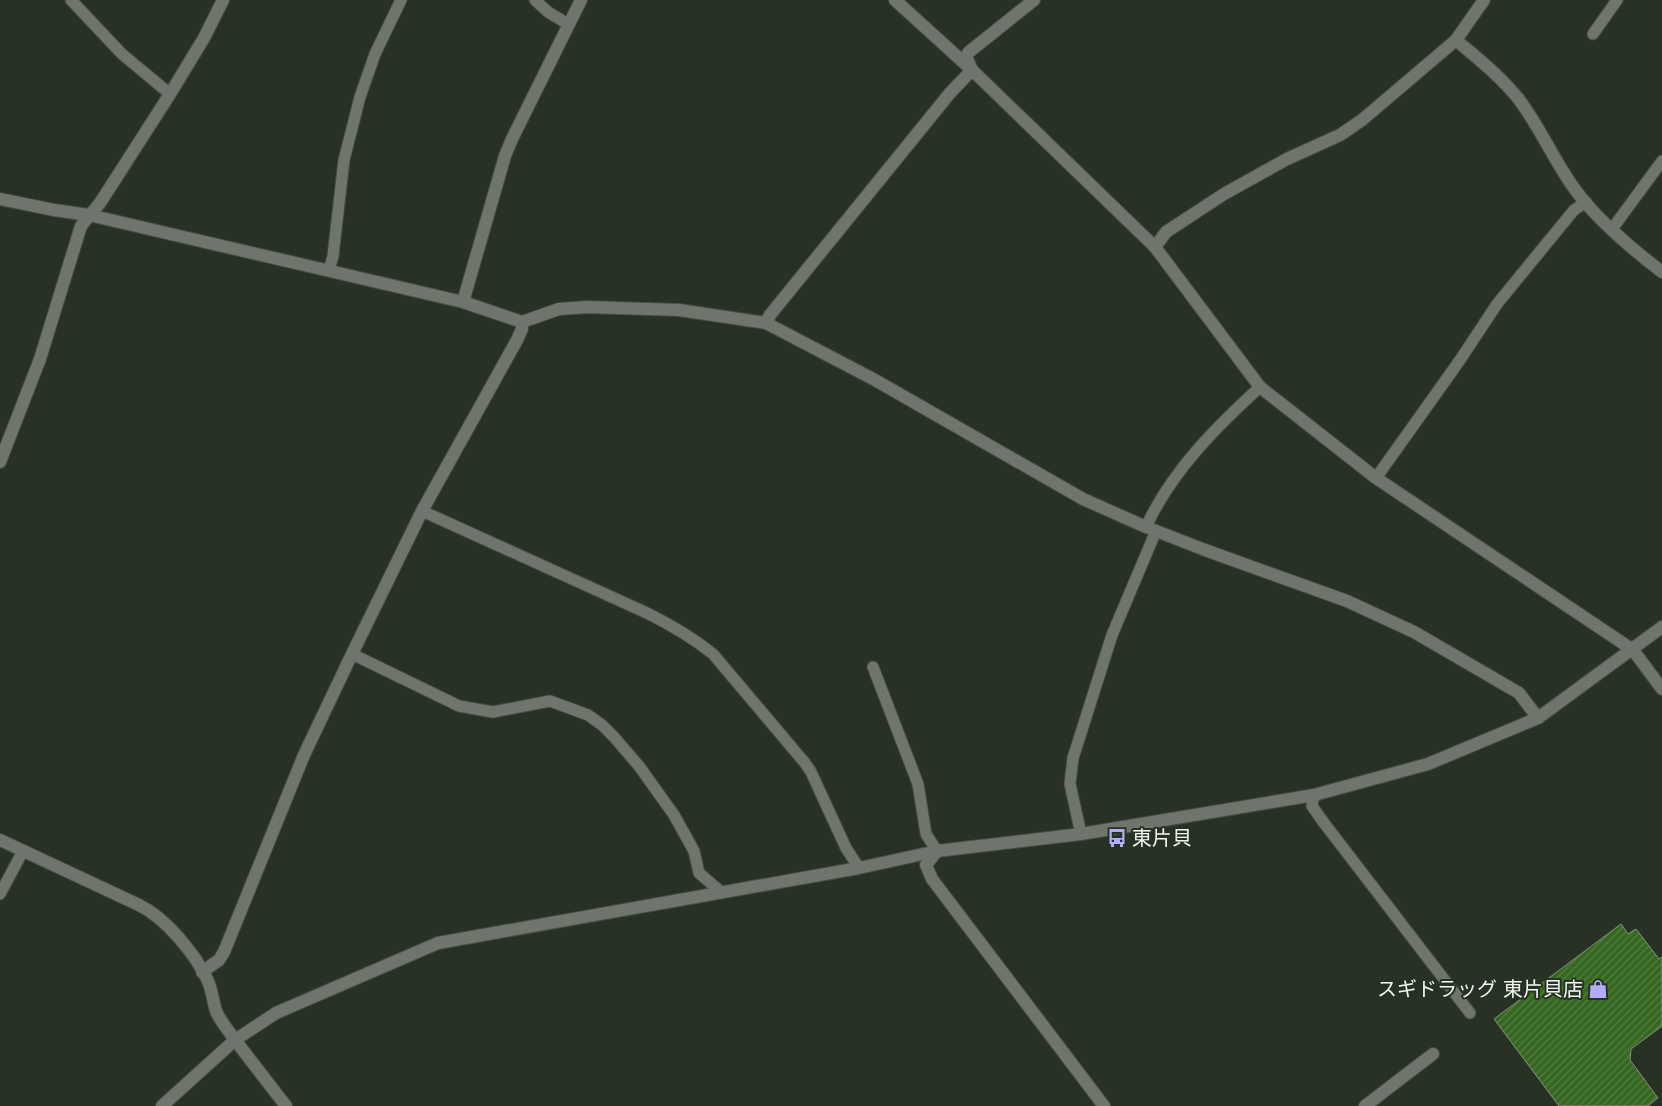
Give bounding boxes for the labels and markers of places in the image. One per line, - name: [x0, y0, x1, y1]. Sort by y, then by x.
- place label: 東片貝: [1132, 824, 1192, 853]
- bus stop icon: 東片貝: [1106, 827, 1128, 849]
- place label: スギドラッグ 東片貝店: [1377, 975, 1583, 1004]
- shop icon: スギドラッグ 東片貝店: [1587, 978, 1609, 1000]

